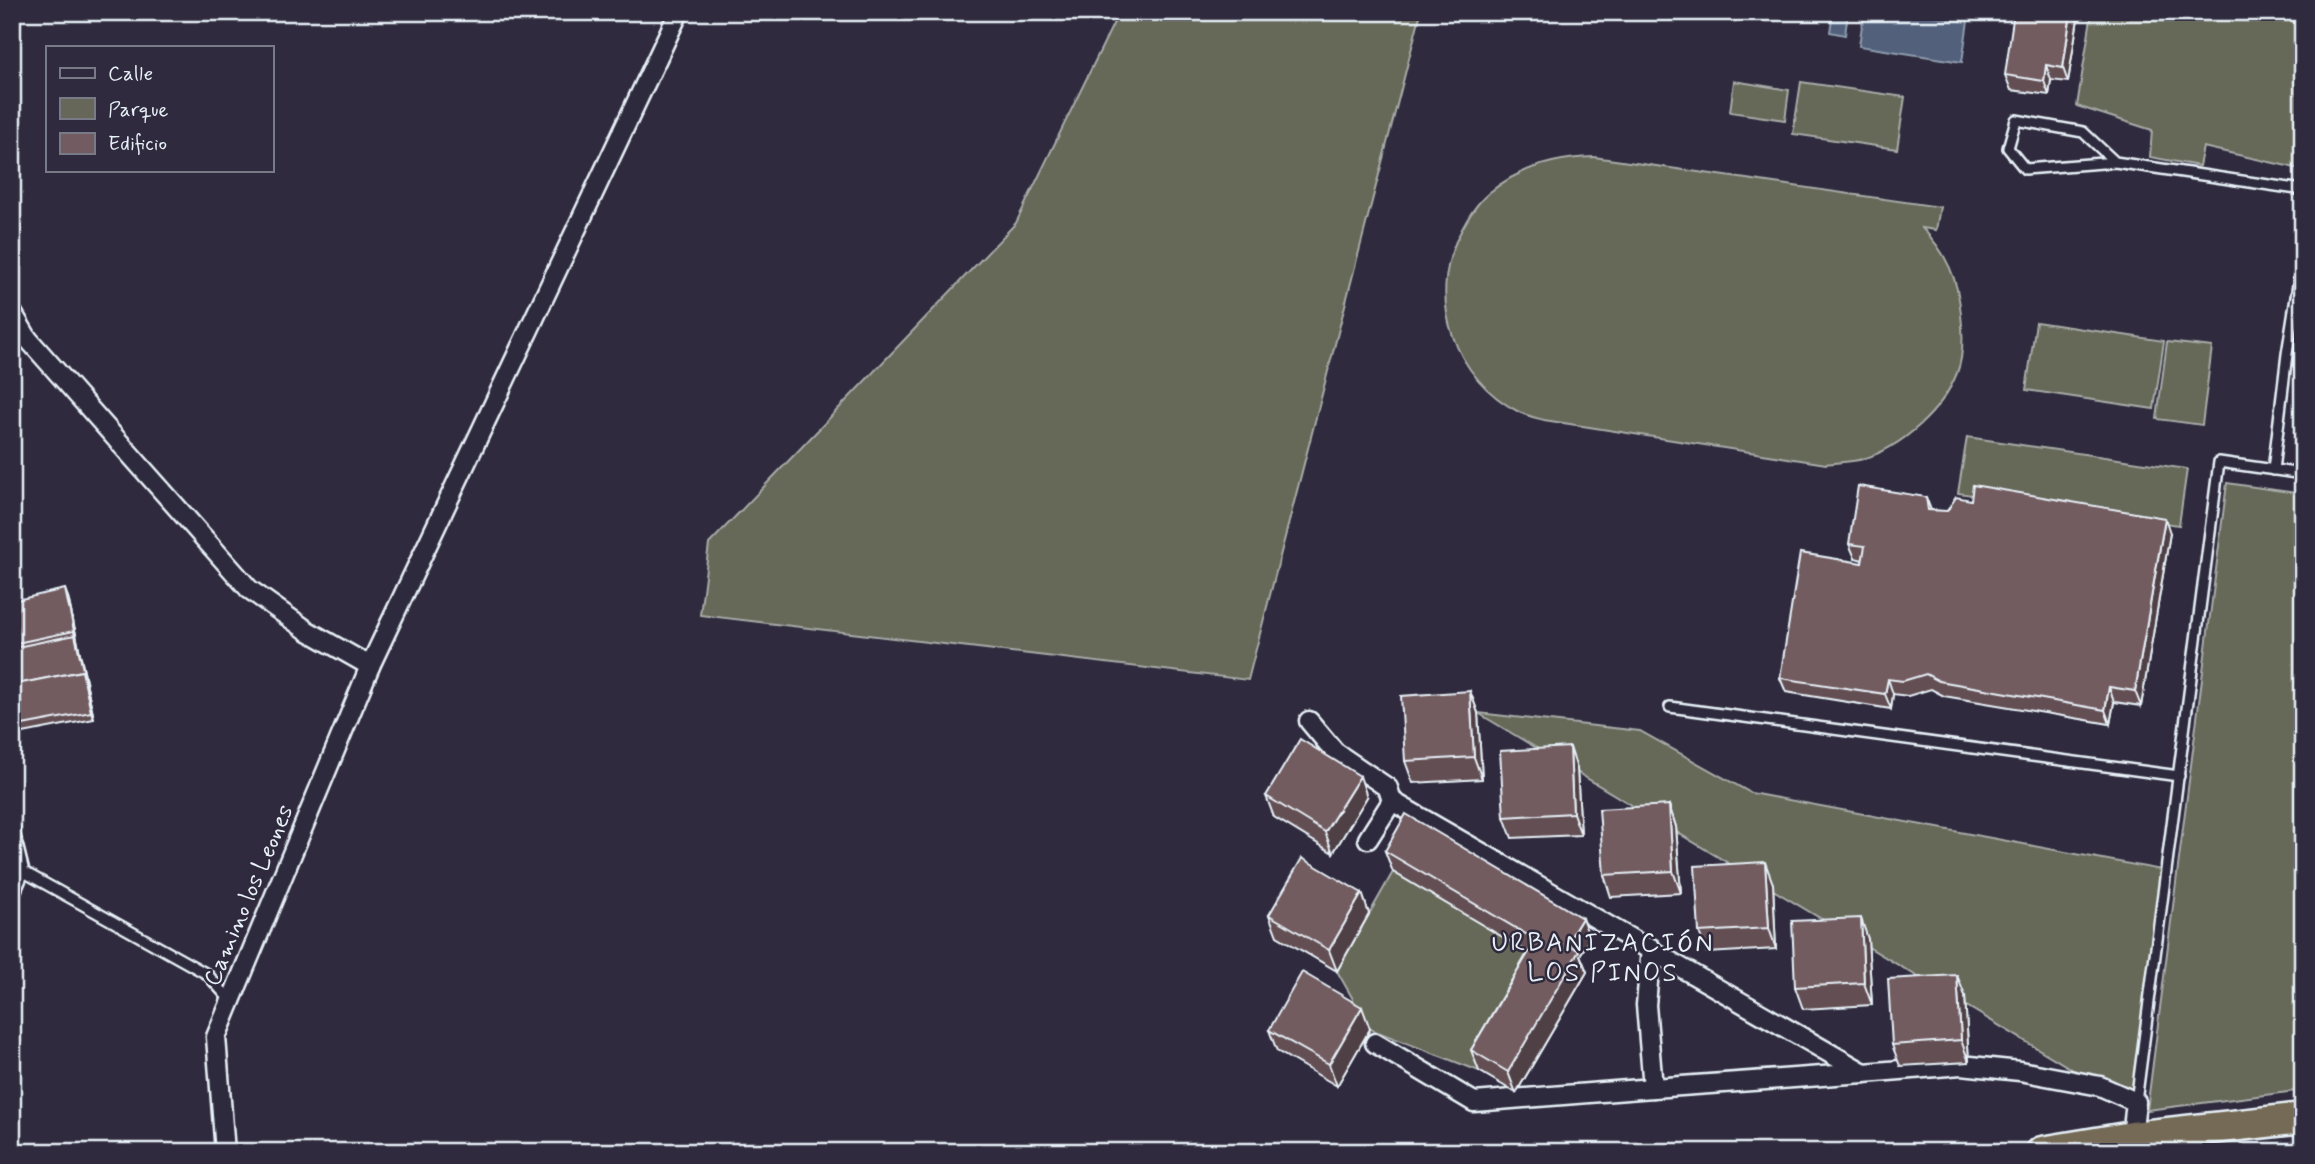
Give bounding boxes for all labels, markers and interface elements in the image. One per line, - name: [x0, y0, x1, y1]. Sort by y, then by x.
- legend: [46, 46, 273, 172]
- text: Calle: [108, 60, 153, 88]
- text: Parque: [108, 96, 169, 124]
- text: Edificio: [108, 130, 167, 158]
- street label: Camino los Leones: [197, 800, 302, 991]
- district label: URBANIZACIÓN LOS PINOS: [1491, 927, 1715, 991]

